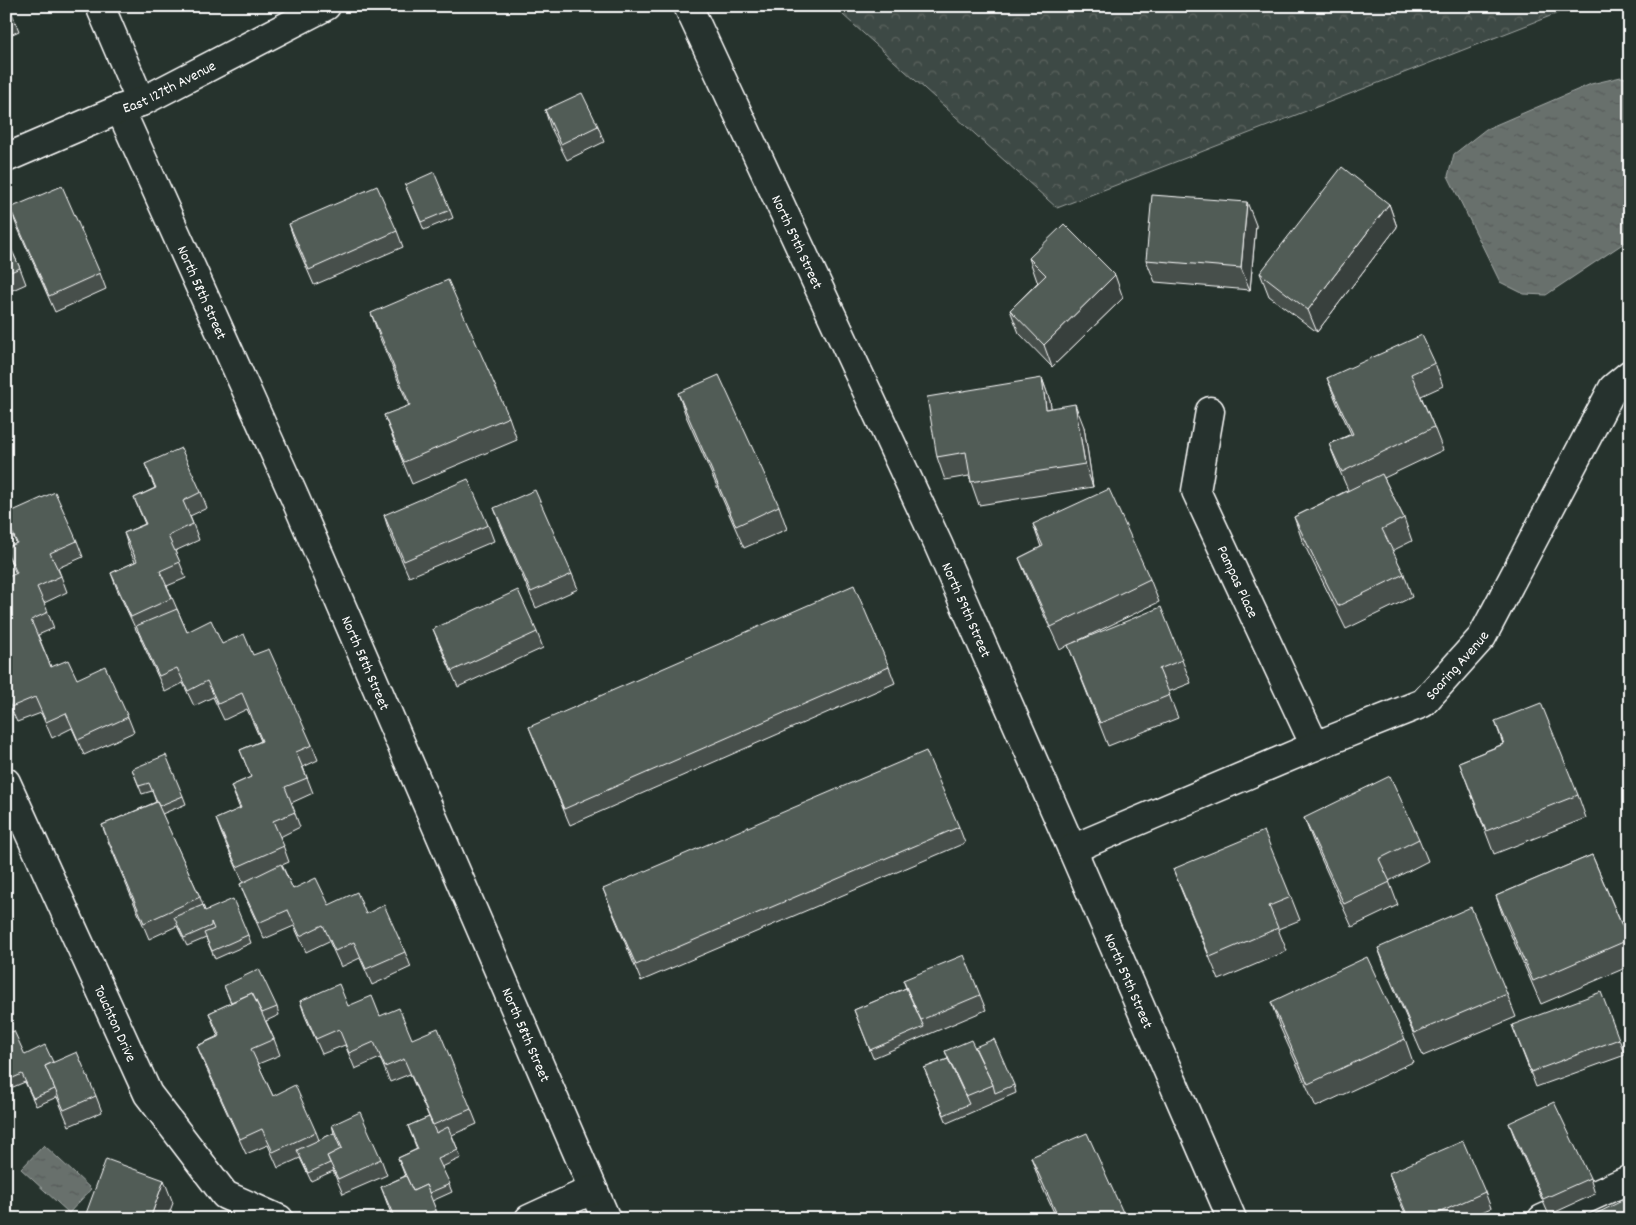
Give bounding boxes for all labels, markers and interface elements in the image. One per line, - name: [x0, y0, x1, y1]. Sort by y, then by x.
- street label: East 127th Avenue: [120, 56, 221, 120]
- street label: North 59th Street: [764, 192, 827, 294]
- street label: North 58th Street: [170, 243, 232, 344]
- street label: Pampas Place: [1210, 542, 1263, 623]
- street label: North 59th Street: [934, 559, 996, 662]
- street label: North 58th Street: [334, 613, 394, 715]
- street label: Soaring Avenue: [1421, 627, 1496, 706]
- street label: North 59th Street: [1097, 931, 1158, 1033]
- street label: Touchton Drive: [87, 982, 141, 1066]
- street label: North 58th Street: [495, 985, 555, 1087]

